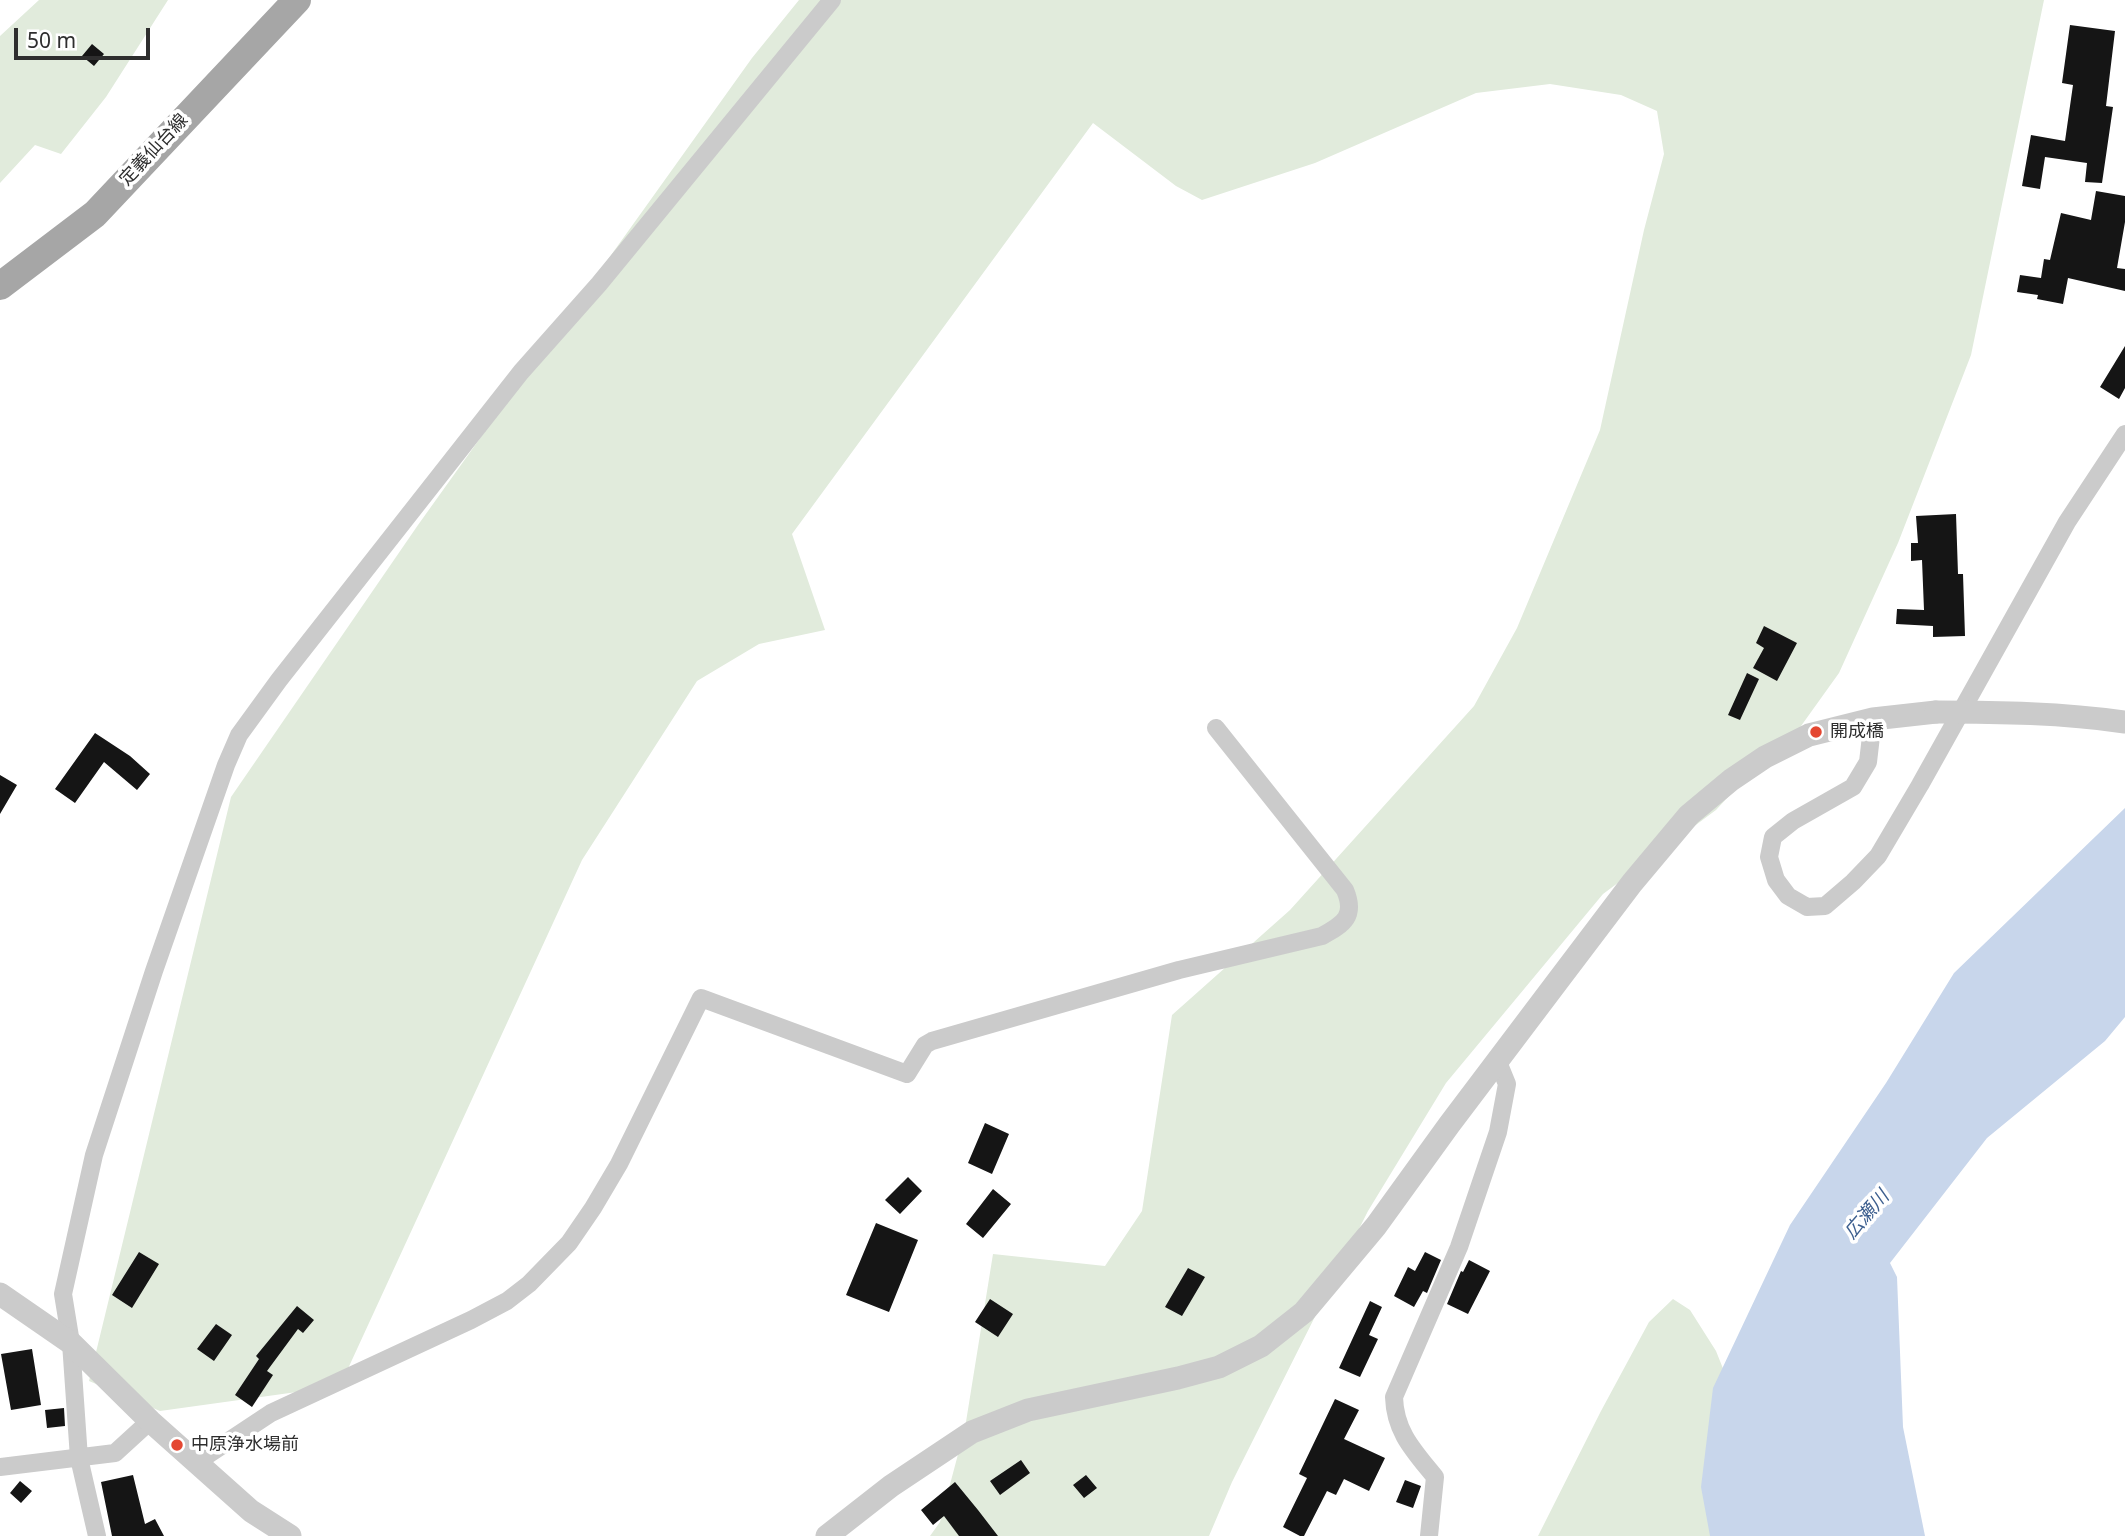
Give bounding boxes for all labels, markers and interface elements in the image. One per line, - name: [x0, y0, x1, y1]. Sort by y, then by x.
- scale bar: [18, 14, 154, 58]
- text: 50 m: [27, 26, 76, 54]
- street label: 定義仙台線: [115, 110, 193, 190]
- place label: 開成橋: [1830, 721, 1884, 743]
- marker: 開成橋: [1808, 724, 1824, 740]
- water label: 広瀬川: [1840, 1186, 1894, 1244]
- place label: 中原浄水場前: [191, 1434, 299, 1456]
- marker: 中原浄水場前: [169, 1437, 185, 1453]

